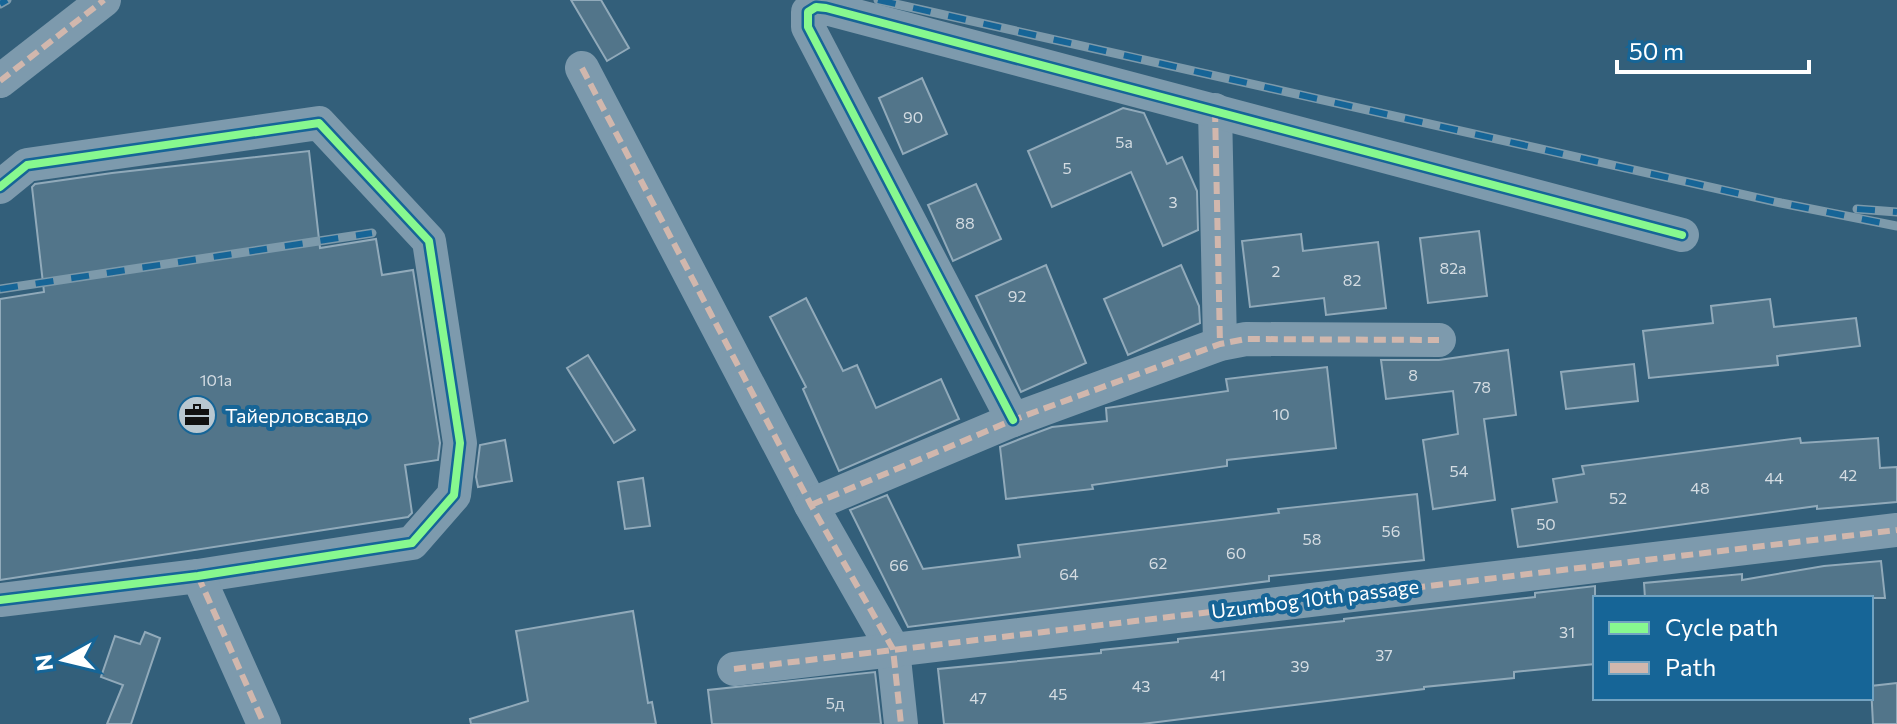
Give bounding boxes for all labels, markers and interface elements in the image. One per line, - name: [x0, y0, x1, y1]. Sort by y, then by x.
- scale bar: [1617, 24, 1809, 74]
- text: 50 m: [1629, 36, 1684, 65]
- house number: 90: [903, 107, 923, 126]
- house number: 5a: [1115, 132, 1133, 151]
- house number: 5: [1062, 158, 1072, 177]
- house number: 3: [1168, 192, 1178, 211]
- house number: 88: [955, 213, 975, 232]
- house number: 82a: [1440, 258, 1466, 277]
- house number: 2: [1272, 261, 1281, 280]
- house number: 82: [1343, 270, 1361, 289]
- house number: 92: [1008, 286, 1026, 305]
- house number: 8: [1408, 365, 1418, 384]
- house number: 101a: [200, 370, 232, 389]
- house number: 78: [1473, 377, 1491, 396]
- office icon: Тайерловсавдо: [176, 394, 218, 436]
- place label: Тайерловсавдо: [225, 403, 369, 427]
- house number: 10: [1272, 404, 1290, 423]
- house number: 54: [1450, 461, 1469, 480]
- house number: 42: [1839, 465, 1857, 484]
- house number: 44: [1764, 468, 1784, 487]
- house number: 48: [1690, 478, 1710, 497]
- house number: 52: [1609, 488, 1627, 507]
- house number: 50: [1536, 514, 1556, 533]
- house number: 56: [1382, 521, 1400, 540]
- house number: 58: [1303, 529, 1321, 548]
- house number: 60: [1226, 543, 1246, 562]
- house number: 62: [1149, 553, 1167, 572]
- house number: 66: [889, 555, 909, 574]
- house number: 64: [1059, 564, 1079, 583]
- street label: Uzumbog 10th passage: [1210, 573, 1420, 623]
- legend: [1593, 596, 1873, 700]
- text: Cycle path: [1665, 612, 1779, 641]
- north arrow: [24, 620, 104, 700]
- house number: 31: [1559, 622, 1575, 641]
- house number: 37: [1375, 645, 1393, 664]
- text: Path: [1665, 652, 1716, 681]
- text: N: [29, 653, 58, 673]
- house number: 39: [1291, 656, 1309, 675]
- house number: 41: [1210, 665, 1226, 684]
- house number: 43: [1132, 676, 1150, 695]
- house number: 45: [1049, 684, 1067, 703]
- house number: 47: [969, 688, 987, 707]
- house number: 5д: [826, 693, 845, 712]

